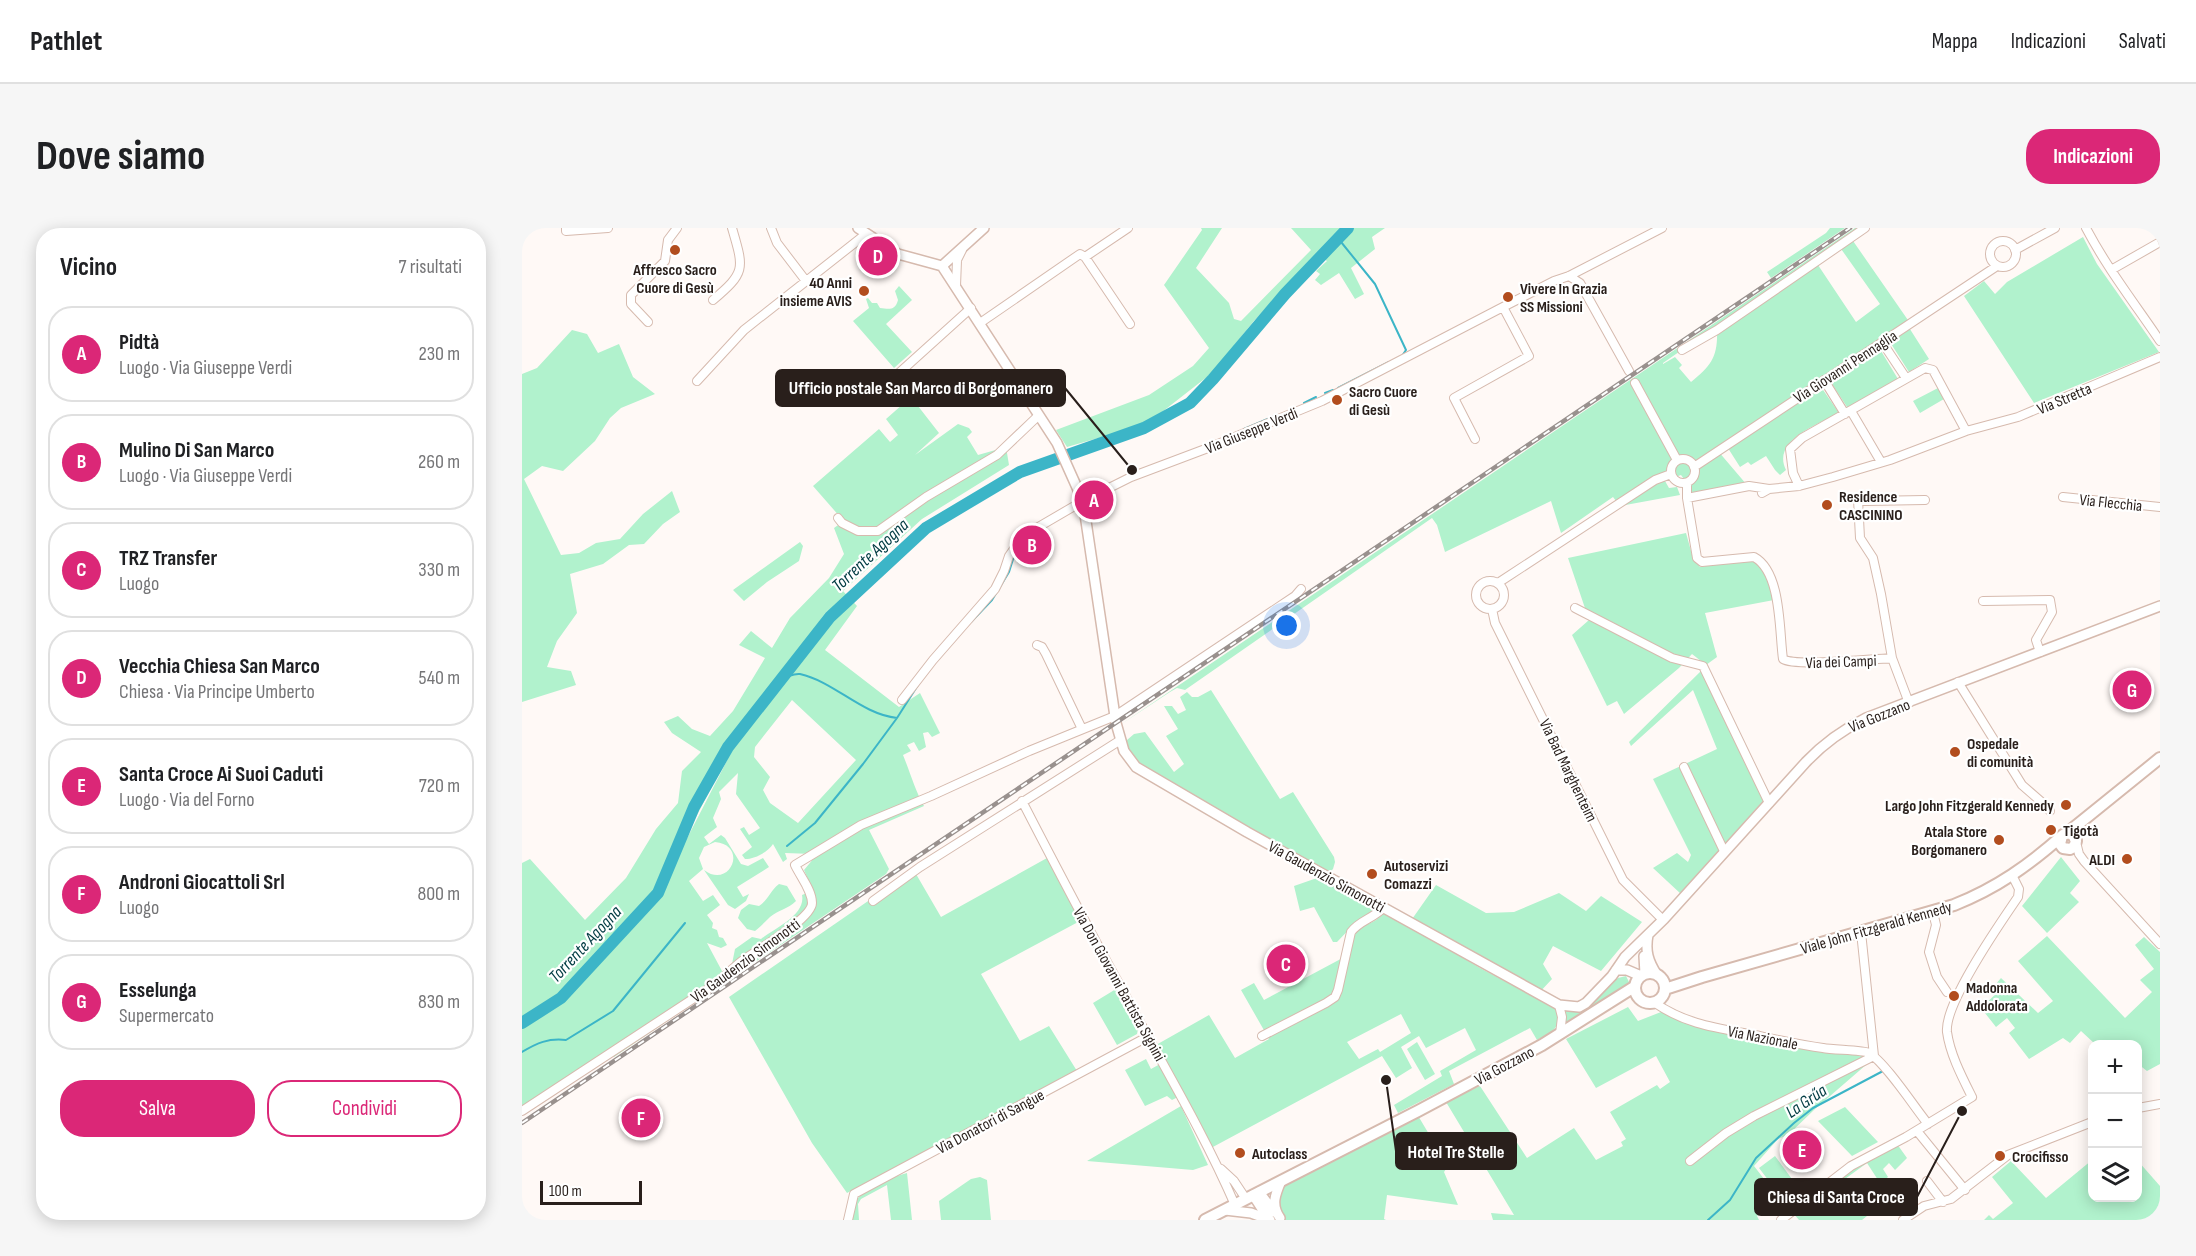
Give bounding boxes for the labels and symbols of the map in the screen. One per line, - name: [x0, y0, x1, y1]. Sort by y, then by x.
- pin: D: [858, 234, 898, 279]
- marker: Affresco Sacro Cuore di Gesù: [668, 243, 682, 257]
- place label: Affresco Sacro Cuore di Gesù: [632, 261, 717, 298]
- place label: 40 Anni insieme AVIS: [780, 274, 852, 311]
- place label: Vivere In Grazia SS Missioni: [1520, 280, 1607, 317]
- marker: 40 Anni insieme AVIS: [857, 284, 871, 298]
- marker: Vivere In Grazia SS Missioni: [1501, 290, 1515, 304]
- street label: Via Giovanni Pennaglia: [1790, 327, 1901, 408]
- callout: Ufficio postale San Marco di Borgomanero: [776, 370, 1065, 406]
- text: Ufficio postale San Marco di Borgomanero: [789, 378, 1053, 399]
- street label: Via Stretta: [2035, 379, 2095, 419]
- place label: Sacro Cuore di Gesù: [1349, 383, 1418, 420]
- marker: Sacro Cuore di Gesù: [1330, 393, 1344, 407]
- street label: Via Giuseppe Verdi: [1203, 404, 1301, 459]
- pin: A: [1074, 478, 1114, 522]
- place label: Residence CASCININO: [1839, 488, 1903, 525]
- street label: Via Flecchia: [2078, 491, 2143, 516]
- marker: Residence CASCININO: [1820, 498, 1834, 512]
- water label: Torrente Agogna: [828, 514, 914, 596]
- pin: B: [1012, 522, 1052, 568]
- your location: [1272, 611, 1301, 640]
- street label: Via dei Campi: [1805, 652, 1877, 673]
- pin: G: [2112, 668, 2152, 712]
- street label: Via Gozzano: [1846, 695, 1913, 737]
- street label: Via Bad Marghenteim: [1534, 716, 1601, 825]
- place label: Ospedale di comunità: [1967, 735, 2033, 772]
- marker: Ospedale di comunità: [1948, 745, 1962, 759]
- place label: Largo John Fitzgerald Kennedy: [1885, 797, 2054, 816]
- marker: Largo John Fitzgerald Kennedy: [2059, 798, 2073, 812]
- place label: Tigotà: [2063, 822, 2099, 841]
- place label: Atala Store Borgomanero: [1911, 823, 1987, 860]
- marker: Tigotà: [2044, 823, 2058, 837]
- marker: Atala Store Borgomanero: [1992, 833, 2006, 847]
- street label: Via Gaudenzio Simonotti: [1265, 837, 1388, 917]
- place label: ALDI: [2088, 851, 2115, 870]
- marker: ALDI: [2120, 852, 2134, 866]
- place label: Autoservizi Comazzi: [1383, 857, 1448, 894]
- marker: Autoservizi Comazzi: [1365, 867, 1379, 881]
- street label: Viale John Fitzgerald Kennedy: [1799, 898, 1954, 959]
- water label: Torrente Agogna: [544, 901, 627, 987]
- street label: Via Don Giovanni Battista Signini: [1068, 905, 1169, 1065]
- street label: Via Gaudenzio Simonotti: [688, 915, 804, 1007]
- pin: C: [1266, 942, 1305, 986]
- place label: Madonna Addolorata: [1965, 979, 2028, 1016]
- marker: Madonna Addolorata: [1947, 989, 1961, 1003]
- street label: Via Nazionale: [1726, 1022, 1799, 1055]
- street label: Via Gozzano: [1472, 1043, 1538, 1090]
- water label: La Grűa: [1782, 1080, 1831, 1123]
- street label: Via Donatori di Sangue: [934, 1086, 1048, 1159]
- pin: F: [622, 1096, 660, 1140]
- pin: E: [1782, 1128, 1822, 1172]
- callout: Hotel Tre Stelle: [1396, 1133, 1516, 1169]
- text: Hotel Tre Stelle: [1408, 1142, 1504, 1163]
- place label: Autoclass: [1251, 1145, 1307, 1164]
- marker: Autoclass: [1233, 1146, 1247, 1160]
- place label: Crocifisso: [2012, 1148, 2069, 1167]
- marker: Crocifisso: [1993, 1149, 2007, 1163]
- scale bar: [540, 1178, 642, 1206]
- callout: Chiesa di Santa Croce: [1755, 1179, 1917, 1215]
- text: Chiesa di Santa Croce: [1767, 1187, 1905, 1208]

